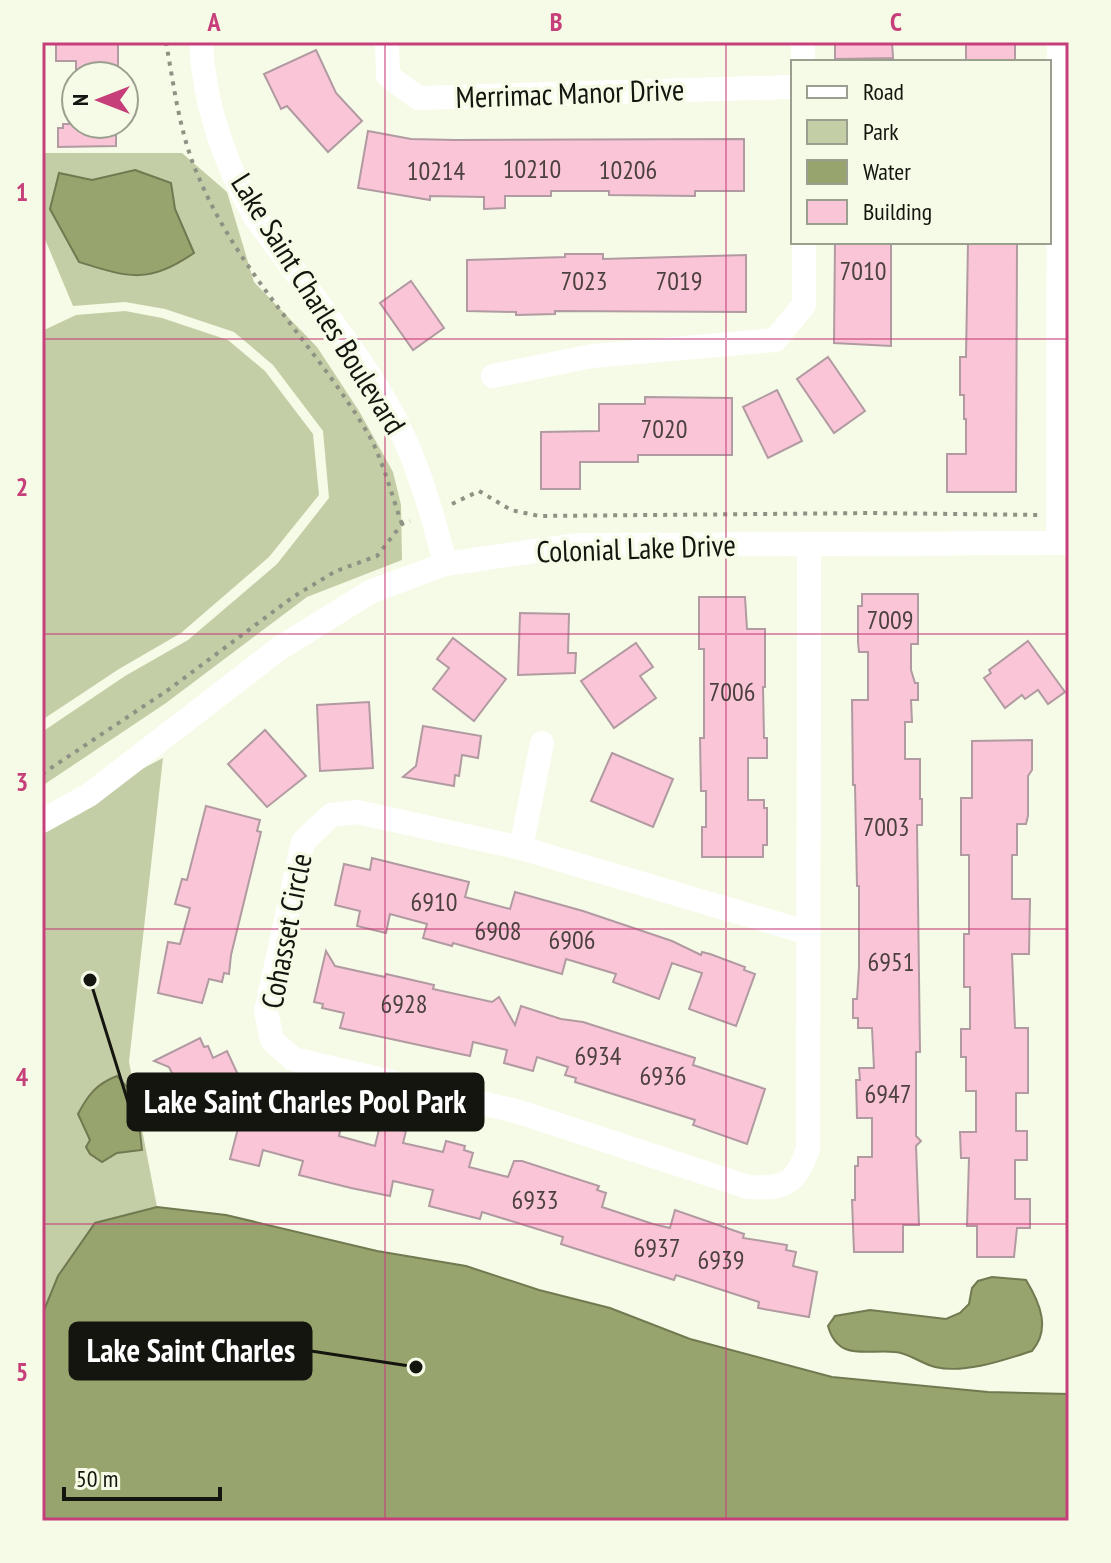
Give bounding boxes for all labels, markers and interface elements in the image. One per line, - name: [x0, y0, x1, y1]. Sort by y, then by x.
- text: A: [206, 5, 221, 38]
- text: B: [550, 5, 563, 38]
- text: C: [890, 5, 902, 38]
- north arrow: [60, 60, 140, 140]
- legend: [791, 60, 1051, 244]
- street label: Merrimac Manor Drive: [455, 69, 685, 116]
- text: Road: [863, 76, 904, 107]
- text: N: [66, 94, 94, 106]
- text: Park: [863, 116, 899, 147]
- house number: 10210: [503, 152, 561, 185]
- house number: 10206: [599, 153, 657, 186]
- house number: 10214: [407, 154, 466, 187]
- text: Water: [863, 156, 911, 187]
- street label: Lake Saint Charles Boulevard: [223, 166, 415, 441]
- text: 1: [16, 175, 28, 208]
- text: Building: [863, 196, 932, 227]
- house number: 7010: [840, 254, 886, 287]
- house number: 7023: [561, 264, 607, 297]
- house number: 7019: [656, 264, 702, 297]
- house number: 7020: [641, 412, 687, 445]
- text: 2: [16, 470, 28, 503]
- street label: Colonial Lake Drive: [536, 525, 736, 570]
- house number: 7009: [867, 603, 913, 636]
- house number: 7006: [709, 675, 755, 708]
- text: 3: [16, 765, 28, 798]
- house number: 7003: [863, 810, 909, 843]
- street label: Cohasset Circle: [251, 850, 320, 1011]
- house number: 6910: [411, 885, 457, 918]
- house number: 6908: [475, 914, 521, 947]
- house number: 6906: [549, 923, 595, 956]
- house number: 6951: [868, 945, 914, 978]
- house number: 6928: [381, 987, 427, 1020]
- house number: 6934: [575, 1039, 622, 1072]
- house number: 6936: [640, 1059, 686, 1092]
- text: 4: [16, 1060, 29, 1093]
- callout: Lake Saint Charles Pool Park: [128, 1074, 483, 1130]
- house number: 6947: [865, 1077, 911, 1110]
- text: Lake Saint Charles Pool Park: [144, 1080, 467, 1122]
- house number: 6933: [512, 1183, 558, 1216]
- house number: 6937: [634, 1231, 680, 1264]
- house number: 6939: [698, 1243, 744, 1276]
- callout: Lake Saint Charles: [70, 1323, 311, 1379]
- text: Lake Saint Charles: [87, 1329, 295, 1371]
- text: 5: [16, 1355, 28, 1388]
- scale bar: [64, 1451, 220, 1501]
- text: 50 m: [76, 1463, 118, 1494]

